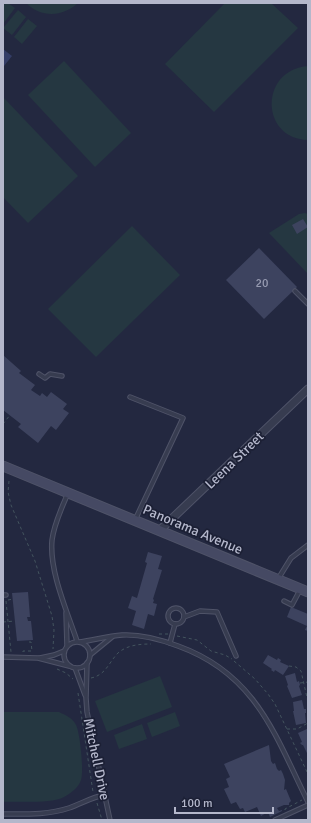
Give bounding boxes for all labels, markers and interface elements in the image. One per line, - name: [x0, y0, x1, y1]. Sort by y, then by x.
- house number: 20: [256, 276, 268, 291]
- street label: Leena Street: [201, 428, 267, 493]
- street label: Panorama Avenue: [140, 501, 245, 558]
- street label: Mitchell Drive: [80, 716, 114, 802]
- scale bar: [175, 789, 273, 815]
- text: 100 m: [181, 796, 213, 811]

